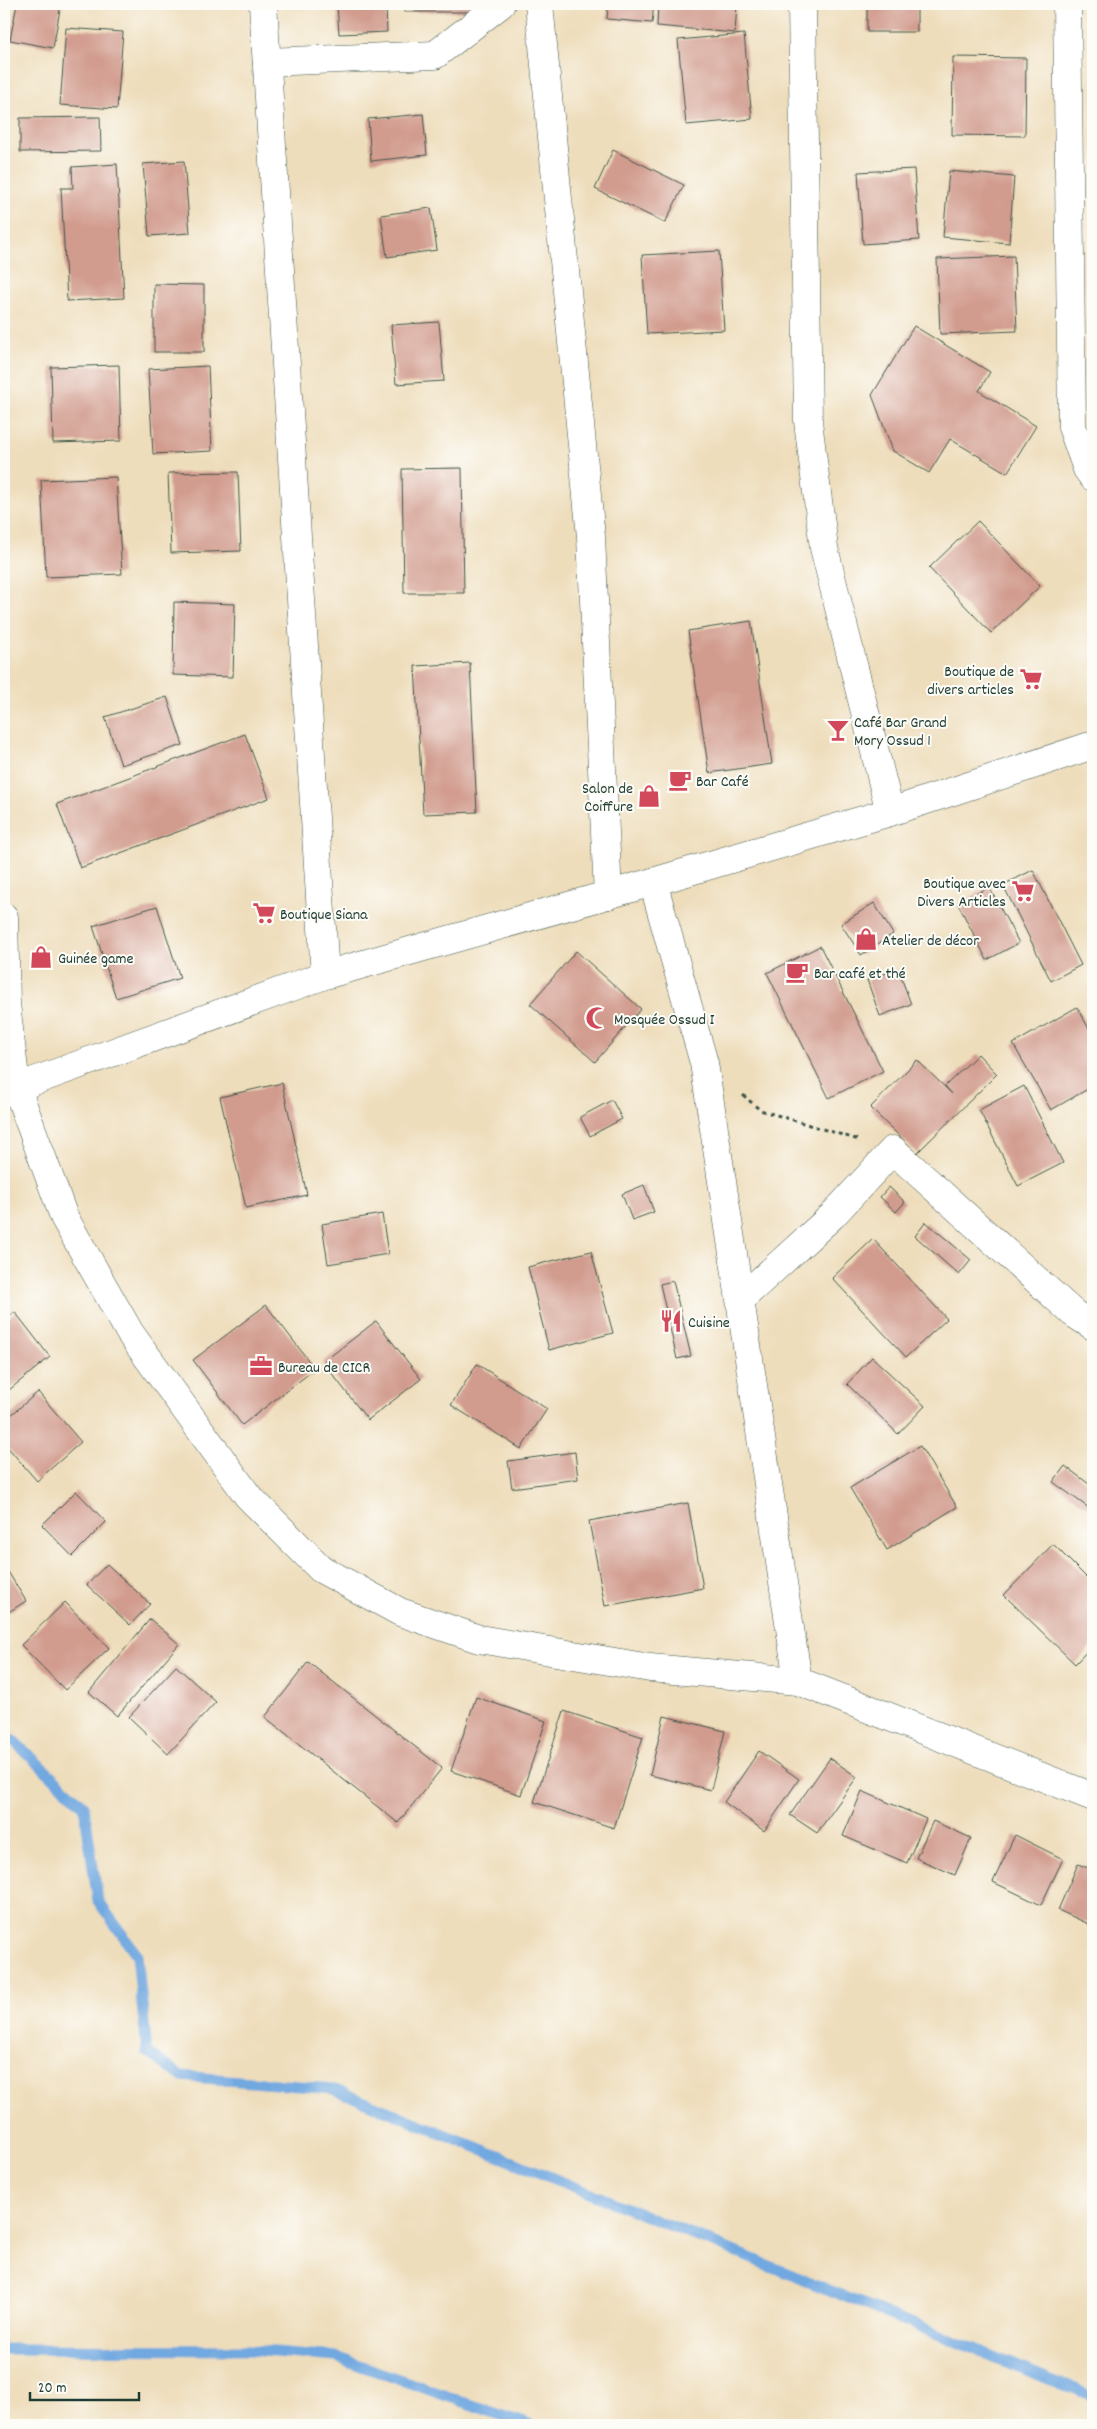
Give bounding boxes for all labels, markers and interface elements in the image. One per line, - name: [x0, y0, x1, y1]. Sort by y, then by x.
- place label: Boutique de divers articles: [927, 661, 1014, 702]
- supermarket icon: Boutique de divers articles: [1018, 666, 1044, 692]
- place label: Café Bar Grand Mory Ossud 1: [854, 712, 947, 753]
- bar icon: Café Bar Grand Mory Ossud 1: [825, 717, 851, 743]
- cafe icon: Bar Café: [667, 767, 693, 793]
- place label: Bar Café: [696, 771, 749, 794]
- place label: Salon de Coiffure: [582, 778, 633, 819]
- shop icon: Salon de Coiffure: [636, 783, 662, 809]
- place label: Boutique avec Divers Articles: [917, 873, 1006, 914]
- supermarket icon: Boutique avec Divers Articles: [1010, 878, 1036, 904]
- supermarket icon: Boutique Siana: [251, 900, 277, 926]
- place label: Boutique Siana: [280, 904, 368, 927]
- shop icon: Atelier de décor: [853, 926, 879, 952]
- place label: Atelier de décor: [882, 930, 979, 953]
- shop icon: Guinée game: [28, 944, 54, 970]
- place label: Guinée game: [58, 948, 133, 971]
- cafe icon: Bar café et thé: [784, 959, 810, 985]
- place label: Bar café et thé: [814, 963, 906, 986]
- mosque icon: Mosquée Ossud I: [584, 1005, 610, 1031]
- place label: Mosquée Ossud I: [614, 1009, 715, 1032]
- restaurant icon: Cuisine: [658, 1308, 684, 1334]
- place label: Cuisine: [688, 1312, 730, 1335]
- office icon: Bureau de CICR: [248, 1353, 274, 1379]
- place label: Bureau de CICR: [278, 1357, 370, 1380]
- scale bar: [30, 2369, 139, 2401]
- text: 20 m: [38, 2378, 66, 2400]

